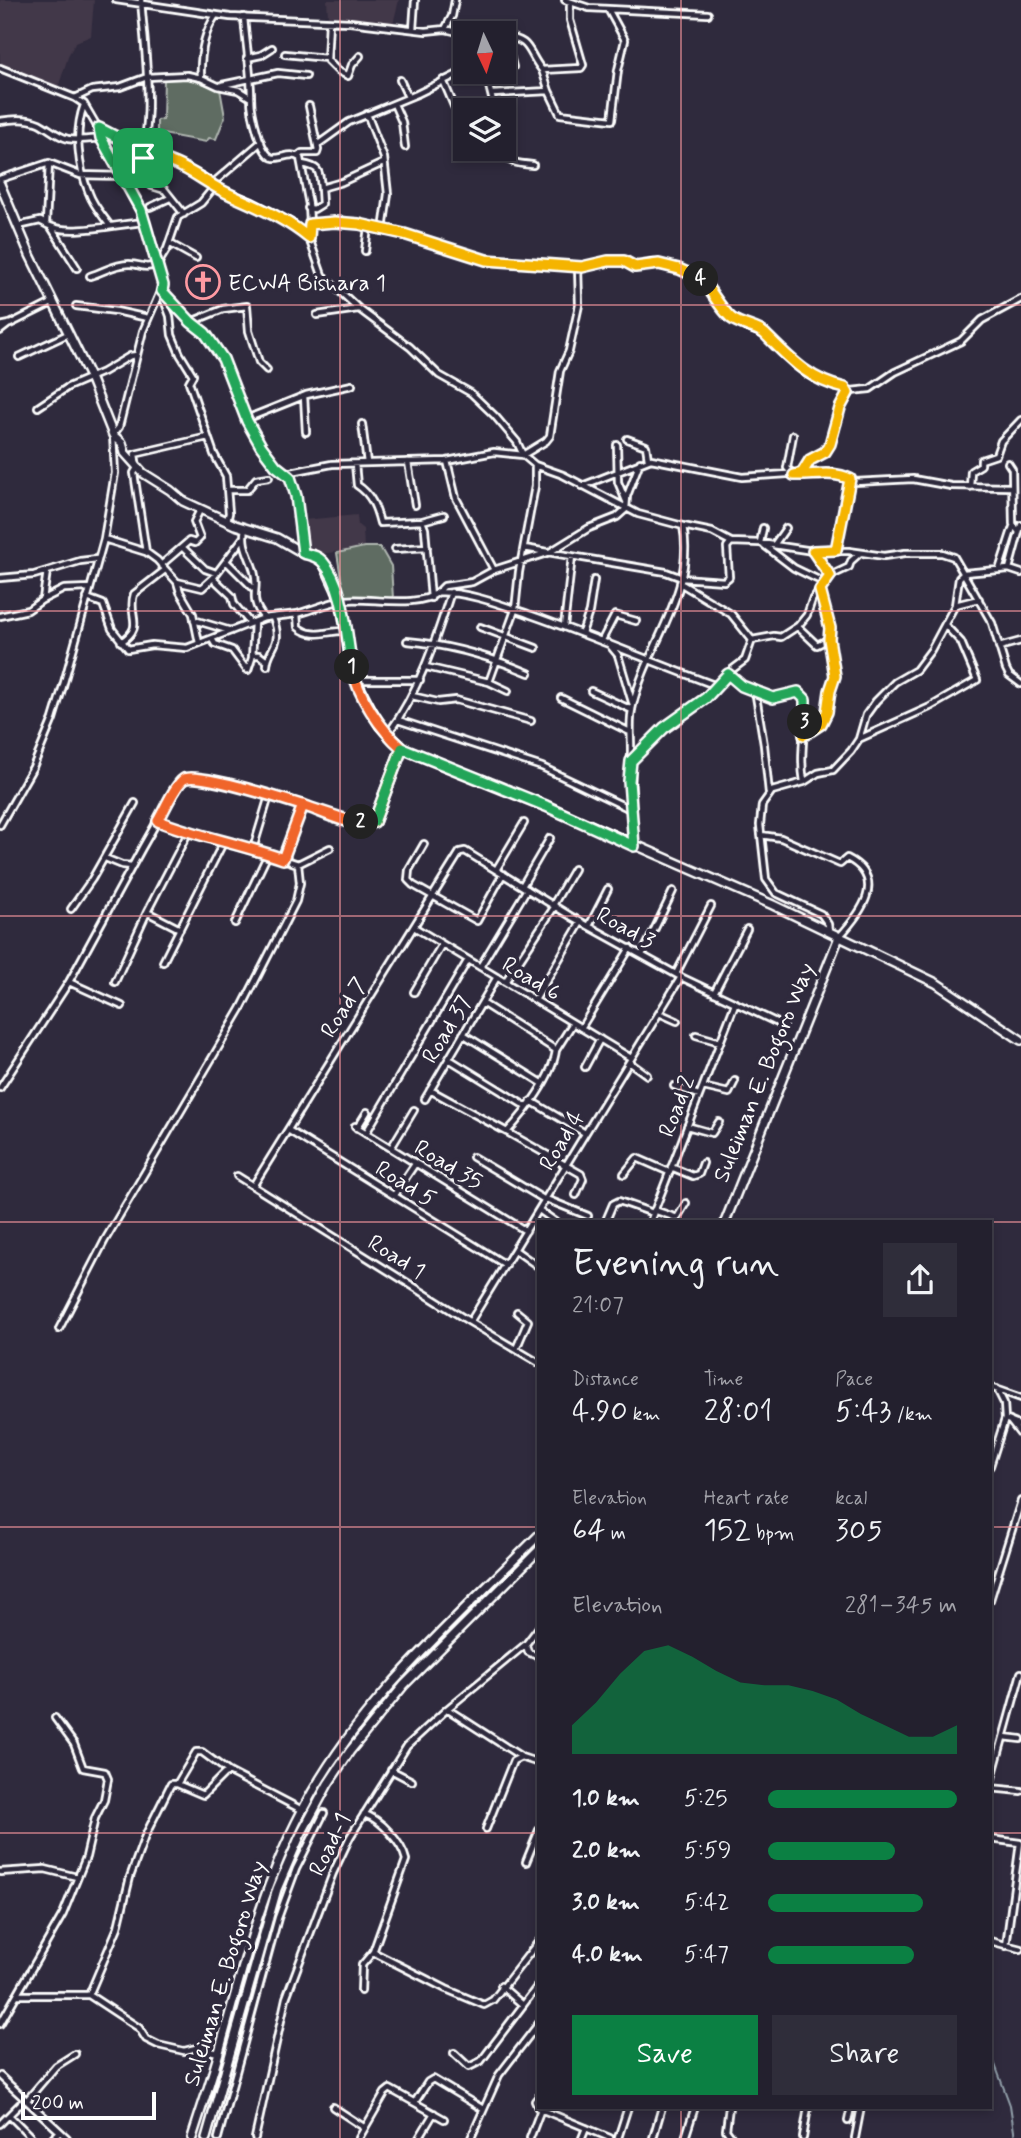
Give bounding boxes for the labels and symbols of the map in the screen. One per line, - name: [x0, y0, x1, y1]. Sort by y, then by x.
- north arrow: [453, 21, 516, 84]
- pin: [113, 128, 173, 188]
- pin: 4: [684, 262, 718, 296]
- church icon: ECWA Bishara 1: [184, 263, 222, 301]
- place label: ECWA Bishara 1: [228, 269, 386, 299]
- pin: 1: [334, 650, 370, 684]
- pin: 3: [788, 704, 822, 740]
- pin: 2: [344, 804, 378, 840]
- street label: Road 3: [590, 900, 660, 957]
- street label: Road 6: [496, 950, 566, 1009]
- street label: Suleiman E. Bogoro Way: [707, 958, 825, 1188]
- street label: Road 7: [314, 972, 375, 1044]
- street label: Road 37: [416, 990, 480, 1070]
- street label: Road 2: [652, 1072, 703, 1142]
- street label: Road 4: [533, 1105, 592, 1177]
- street label: Road 35: [408, 1134, 488, 1198]
- street label: Road 5: [369, 1154, 441, 1215]
- street label: Road 1: [361, 1228, 430, 1287]
- street label: Road-1: [303, 1808, 359, 1881]
- street label: Suleiman E. Bogoro Way: [177, 1857, 276, 2091]
- scale bar: [21, 2089, 156, 2121]

